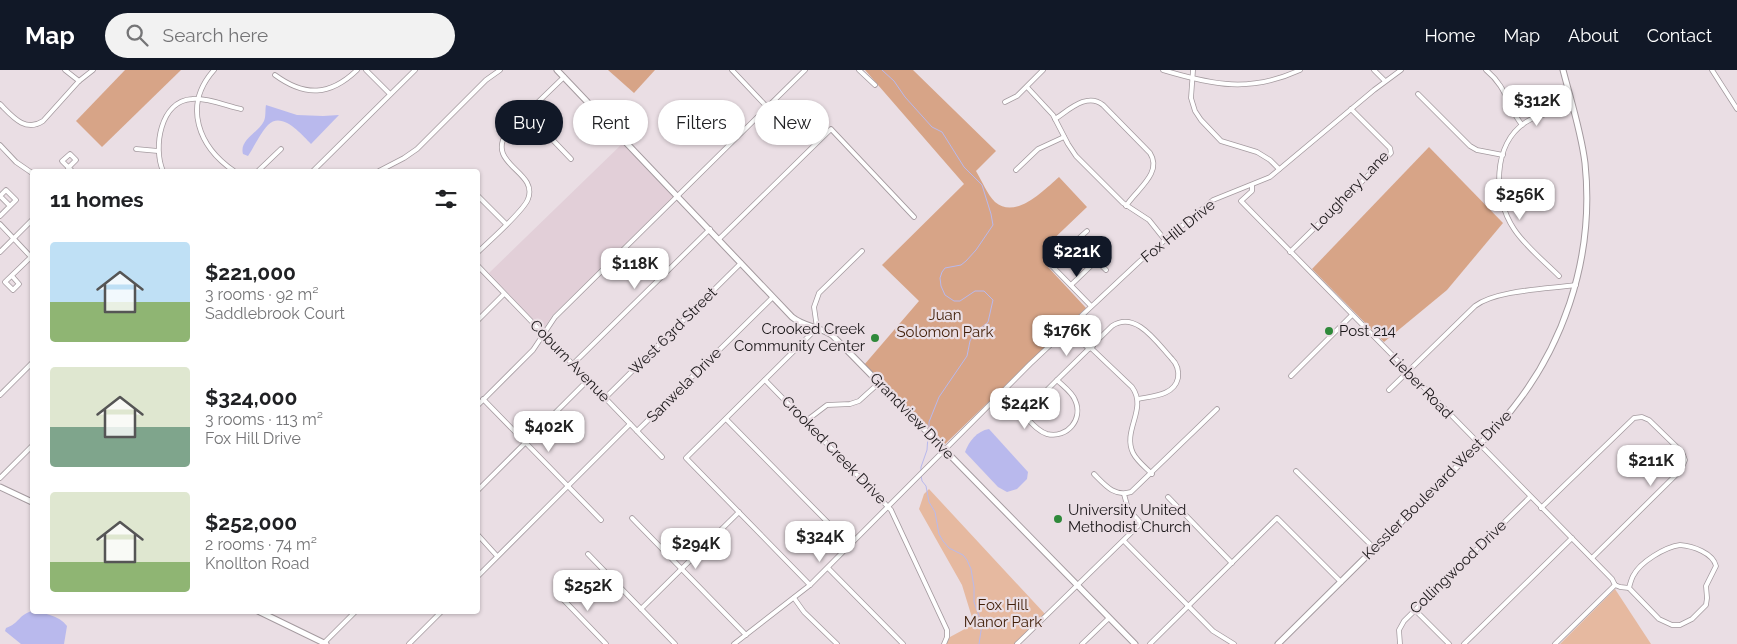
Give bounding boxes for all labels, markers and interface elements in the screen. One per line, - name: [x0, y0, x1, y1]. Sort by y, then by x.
- search box: [105, 13, 455, 58]
- text: Map: [25, 21, 75, 50]
- icon: search: [123, 21, 151, 49]
- text: Search here: [163, 24, 268, 46]
- text: Home: [1424, 25, 1475, 46]
- text: Map: [1503, 25, 1540, 46]
- text: About: [1568, 25, 1619, 46]
- text: Contact: [1647, 25, 1712, 46]
- pin: $312K: [1502, 85, 1572, 127]
- text: $312K: [1514, 91, 1560, 110]
- chip: Buy: [495, 100, 563, 145]
- chip: Rent: [573, 100, 648, 145]
- chip: Filters: [658, 100, 745, 145]
- chip: New: [755, 100, 829, 145]
- street label: Loughery Lane: [1307, 147, 1393, 235]
- pin: $256K: [1485, 178, 1555, 221]
- icon: filters: [432, 185, 460, 213]
- text: $256K: [1496, 185, 1544, 204]
- text: 11 homes: [50, 187, 144, 212]
- street label: Fox Hill Drive: [1137, 196, 1219, 266]
- pin: $221K: [1042, 236, 1112, 278]
- text: $221K: [1054, 242, 1100, 261]
- pin: $118K: [600, 248, 670, 290]
- text: $118K: [612, 254, 658, 273]
- text: $221,000: [205, 260, 296, 285]
- icon: home: [90, 262, 150, 322]
- street label: West 63rd Street: [625, 283, 721, 379]
- text: 3 rooms · 92 m²: [205, 285, 318, 304]
- text: Saddlebrook Court: [205, 304, 345, 323]
- park label: Juan Solomon Park: [897, 306, 994, 341]
- pin: $176K: [1032, 314, 1102, 357]
- street label: Coburn Avenue: [526, 316, 614, 406]
- place label: Crooked Creek Community Center: [734, 320, 866, 355]
- text: $176K: [1043, 321, 1091, 340]
- place label: Post 214: [1339, 322, 1396, 340]
- marker: Post 214: [1323, 325, 1335, 337]
- marker: Crooked Creek Community Center: [869, 332, 881, 344]
- street label: Sanwela Drive: [643, 344, 725, 426]
- street label: Lieber Road: [1385, 350, 1457, 422]
- street label: Grandview Drive: [866, 369, 958, 463]
- text: $324,000: [205, 385, 297, 410]
- icon: home: [90, 387, 150, 447]
- pin: $242K: [990, 388, 1060, 430]
- street label: Crooked Creek Drive: [778, 392, 890, 508]
- text: $242K: [1001, 394, 1049, 413]
- street label: Kessler Boulevard West Drive: [1359, 407, 1515, 563]
- text: 3 rooms · 113 m²: [205, 410, 323, 429]
- pin: $402K: [514, 410, 584, 453]
- text: $402K: [525, 417, 573, 436]
- text: Fox Hill Drive: [205, 429, 301, 448]
- pin: $211K: [1616, 444, 1686, 487]
- text: $211K: [1628, 451, 1674, 470]
- place label: University United Methodist Church: [1068, 501, 1191, 536]
- text: $252,000: [205, 510, 297, 535]
- icon: home: [90, 512, 150, 572]
- marker: University United Methodist Church: [1052, 513, 1064, 525]
- street label: Collingwood Drive: [1406, 516, 1510, 618]
- pin: $324K: [785, 520, 855, 563]
- text: $324K: [796, 527, 844, 546]
- pin: $294K: [661, 528, 731, 570]
- text: $294K: [672, 534, 720, 553]
- text: 2 rooms · 74 m²: [205, 535, 317, 554]
- text: Knollton Road: [205, 554, 309, 573]
- pin: $252K: [553, 570, 623, 612]
- text: $252K: [564, 576, 612, 595]
- park label: Fox Hill Manor Park: [964, 596, 1042, 631]

